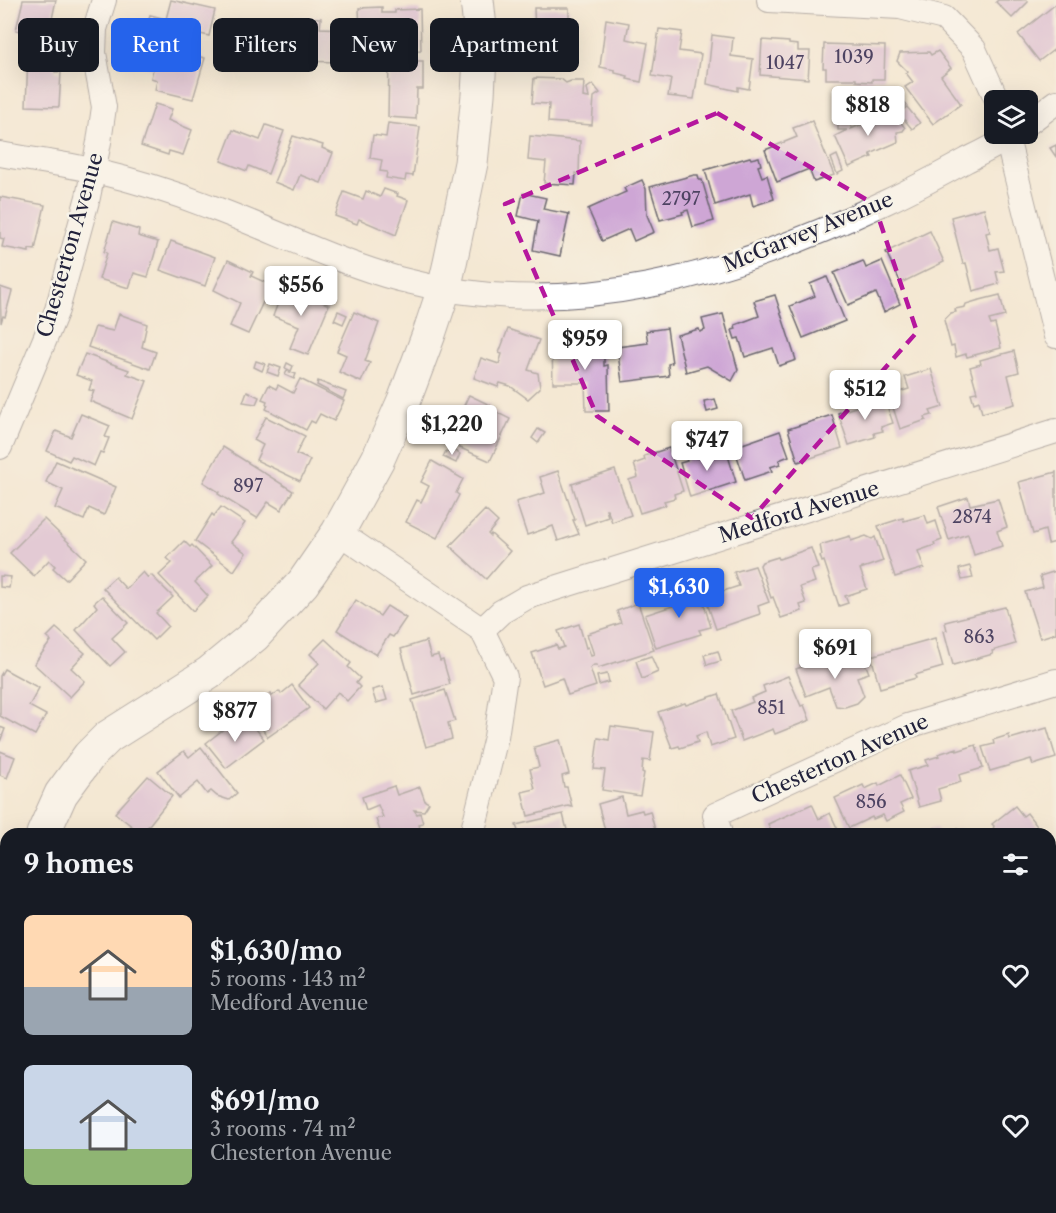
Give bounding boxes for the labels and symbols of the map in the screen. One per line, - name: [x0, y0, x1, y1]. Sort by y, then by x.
- house number: 1039: [834, 46, 874, 68]
- house number: 1047: [766, 52, 804, 74]
- pin: $818: [832, 86, 904, 137]
- street label: Chesterton Avenue: [31, 150, 108, 340]
- street label: McGarvey Avenue: [719, 186, 896, 277]
- house number: 2797: [662, 188, 700, 210]
- pin: $556: [265, 266, 337, 317]
- pin: $959: [549, 320, 621, 371]
- pin: $512: [829, 370, 901, 421]
- pin: $1,220: [403, 405, 501, 456]
- pin: $747: [671, 421, 743, 472]
- house number: 897: [233, 475, 263, 497]
- street label: Medford Avenue: [716, 475, 882, 548]
- house number: 2874: [952, 506, 992, 528]
- pin: $1,630: [630, 568, 728, 619]
- house number: 863: [963, 626, 995, 648]
- pin: $691: [799, 629, 871, 680]
- pin: $877: [199, 692, 271, 743]
- house number: 851: [757, 697, 785, 719]
- street label: Chesterton Avenue: [747, 708, 932, 809]
- house number: 856: [856, 791, 886, 813]

